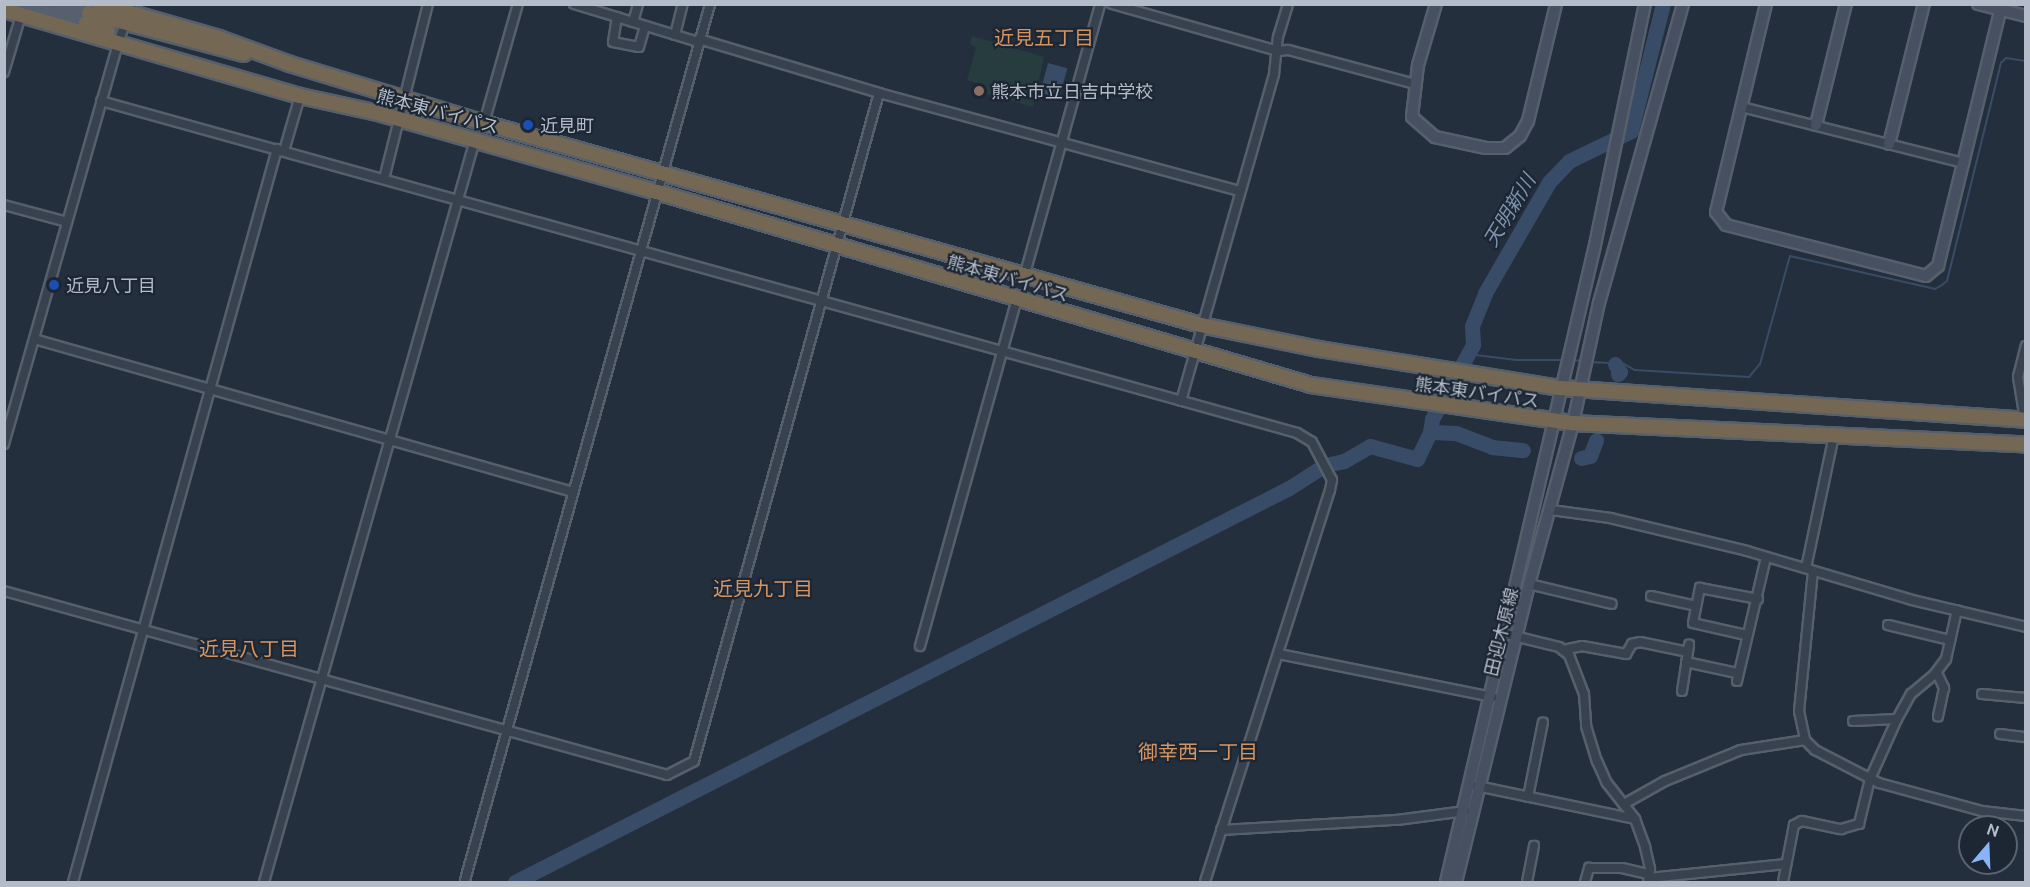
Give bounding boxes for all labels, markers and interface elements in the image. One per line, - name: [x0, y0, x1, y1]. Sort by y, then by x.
- district label: 近見五丁目: [994, 25, 1094, 49]
- place label: 熊本市立日吉中学校: [991, 80, 1153, 102]
- street label: 熊本東バイパス: [374, 84, 502, 138]
- marker: 熊本市立日吉中学校: [972, 84, 986, 98]
- place label: 近見町: [540, 114, 594, 136]
- marker: 近見町: [521, 118, 535, 132]
- water label: 天明新川: [1478, 170, 1540, 250]
- street label: 熊本東バイパス: [944, 250, 1072, 306]
- place label: 近見八丁目: [66, 274, 156, 296]
- marker: 近見八丁目: [47, 278, 61, 292]
- street label: 熊本東バイパス: [1413, 373, 1541, 411]
- district label: 近見九丁目: [713, 576, 813, 600]
- street label: 田迎木原線: [1480, 586, 1522, 678]
- district label: 近見八丁目: [199, 636, 299, 660]
- district label: 御幸西一丁目: [1138, 739, 1258, 763]
- north arrow: [1958, 815, 2018, 875]
- text: N: [1985, 819, 2002, 840]

